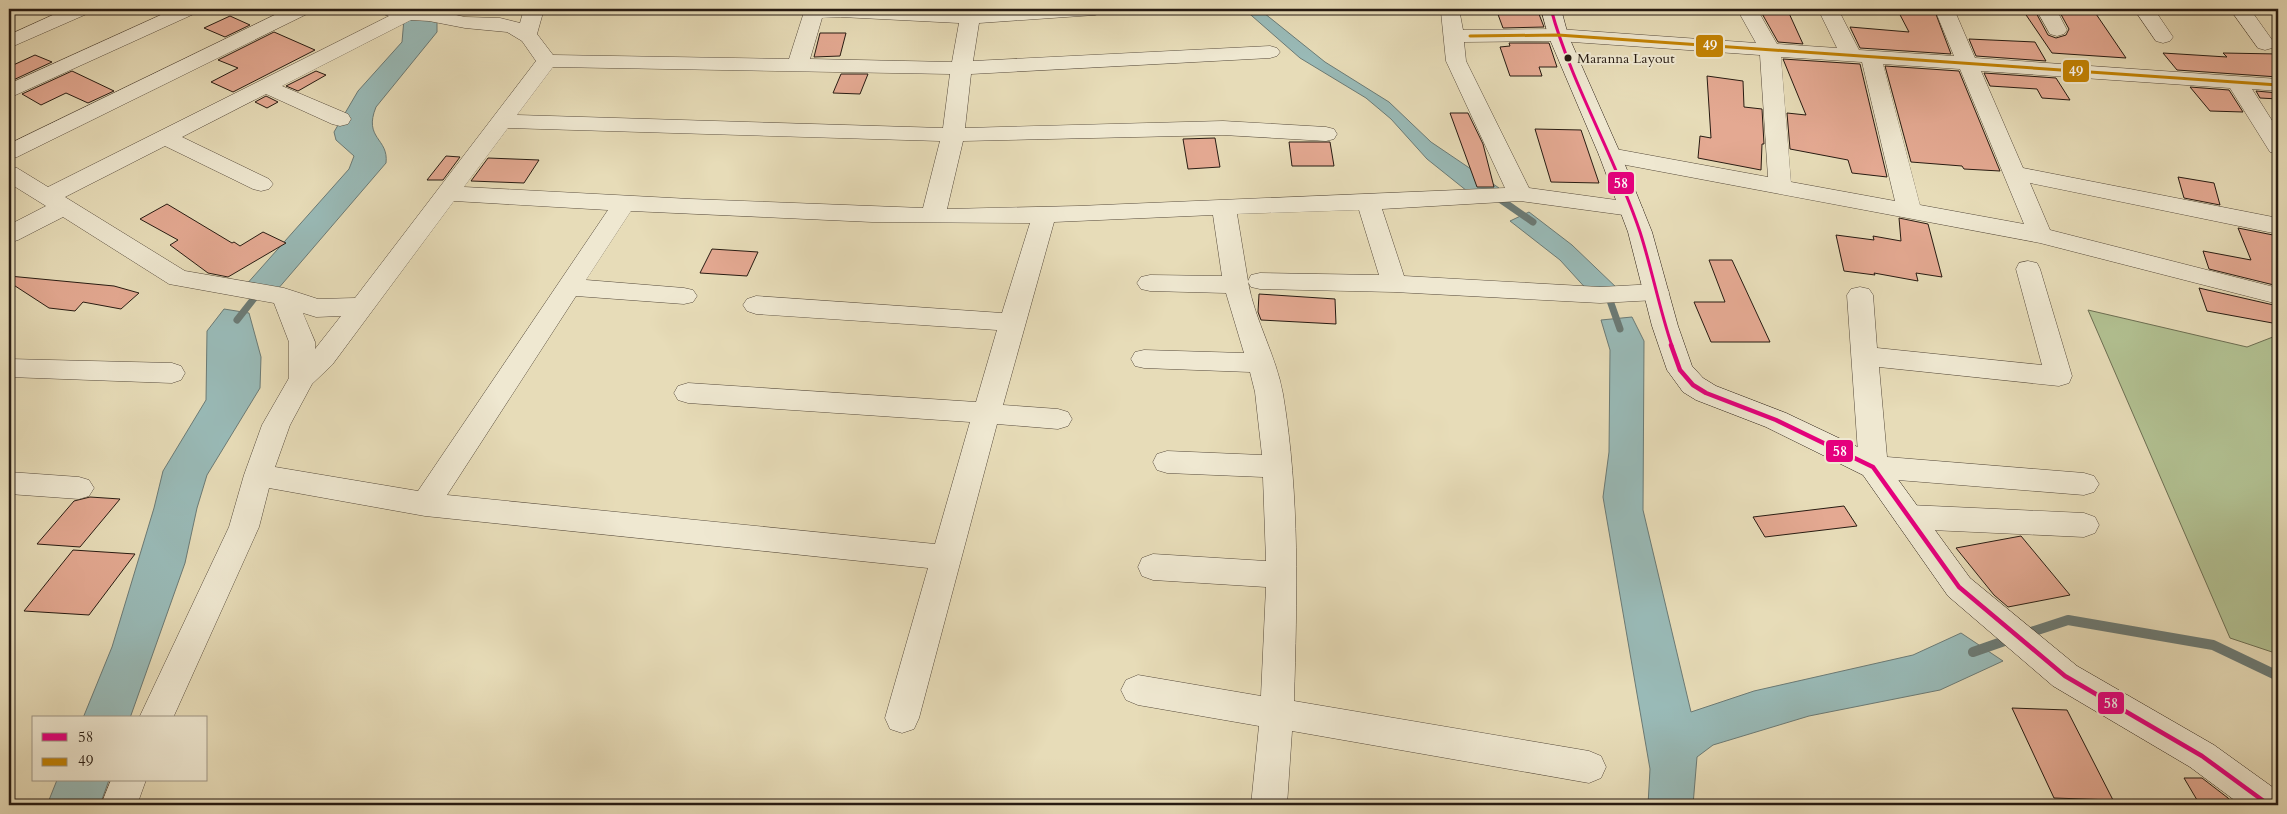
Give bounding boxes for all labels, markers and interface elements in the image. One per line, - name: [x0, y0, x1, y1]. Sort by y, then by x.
- line badge: 49: [1695, 34, 1724, 58]
- text: 49: [1703, 36, 1717, 55]
- place label: Maranna Layout: [1577, 49, 1675, 68]
- marker: Maranna Layout: [1563, 53, 1573, 63]
- line badge: 49: [2062, 59, 2090, 83]
- text: 49: [2069, 62, 2083, 81]
- line badge: 58: [1607, 171, 1635, 195]
- text: 58: [1614, 174, 1628, 193]
- line badge: 58: [1825, 439, 1854, 463]
- text: 58: [1833, 442, 1847, 461]
- line badge: 58: [2097, 691, 2125, 715]
- text: 58: [2104, 694, 2118, 713]
- legend: [32, 716, 208, 782]
- text: 58: [78, 727, 93, 747]
- text: 49: [78, 751, 94, 771]

